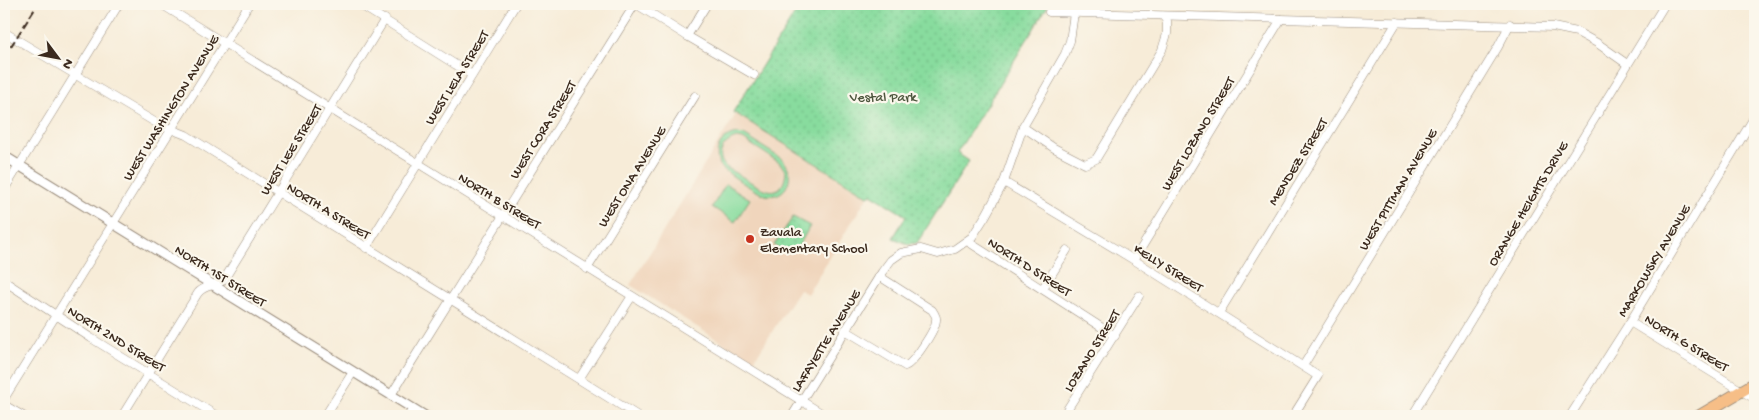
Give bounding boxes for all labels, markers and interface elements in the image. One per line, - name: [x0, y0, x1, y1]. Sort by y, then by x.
- street label: WEST LELA STREET: [422, 27, 494, 129]
- street label: WEST WASHINGTON AVENUE: [120, 31, 225, 184]
- north arrow: [32, 32, 82, 82]
- text: N: [57, 55, 77, 72]
- street label: WEST LOZANO STREET: [1158, 74, 1240, 194]
- street label: WEST CORA STREET: [507, 77, 582, 183]
- park label: Vestal Park: [849, 90, 918, 107]
- street label: WEST LEE STREET: [257, 101, 327, 199]
- street label: MENDEZ STREET: [1265, 115, 1333, 209]
- street label: WEST ONA AVENUE: [595, 123, 672, 231]
- street label: WEST PITTMAN AVENUE: [1356, 125, 1443, 254]
- street label: ORANGE HEIGHTS DRIVE: [1485, 138, 1574, 270]
- street label: NORTH B STREET: [454, 170, 544, 235]
- street label: NORTH A STREET: [283, 180, 373, 245]
- street label: MARKOWSKY AVENUE: [1615, 201, 1696, 321]
- place label: Zavala Elementary School: [760, 225, 868, 258]
- marker: Zavala Elementary School: [744, 233, 756, 245]
- street label: NORTH D STREET: [984, 235, 1074, 302]
- street label: KELLY STREET: [1130, 241, 1206, 297]
- street label: NORTH 1ST STREET: [171, 242, 269, 312]
- street label: LAFAYETTE AVENUE: [789, 286, 866, 396]
- street label: NORTH 2ND STREET: [64, 303, 168, 377]
- street label: LOZANO STREET: [1061, 307, 1126, 396]
- street label: NORTH G STREET: [1641, 312, 1731, 377]

